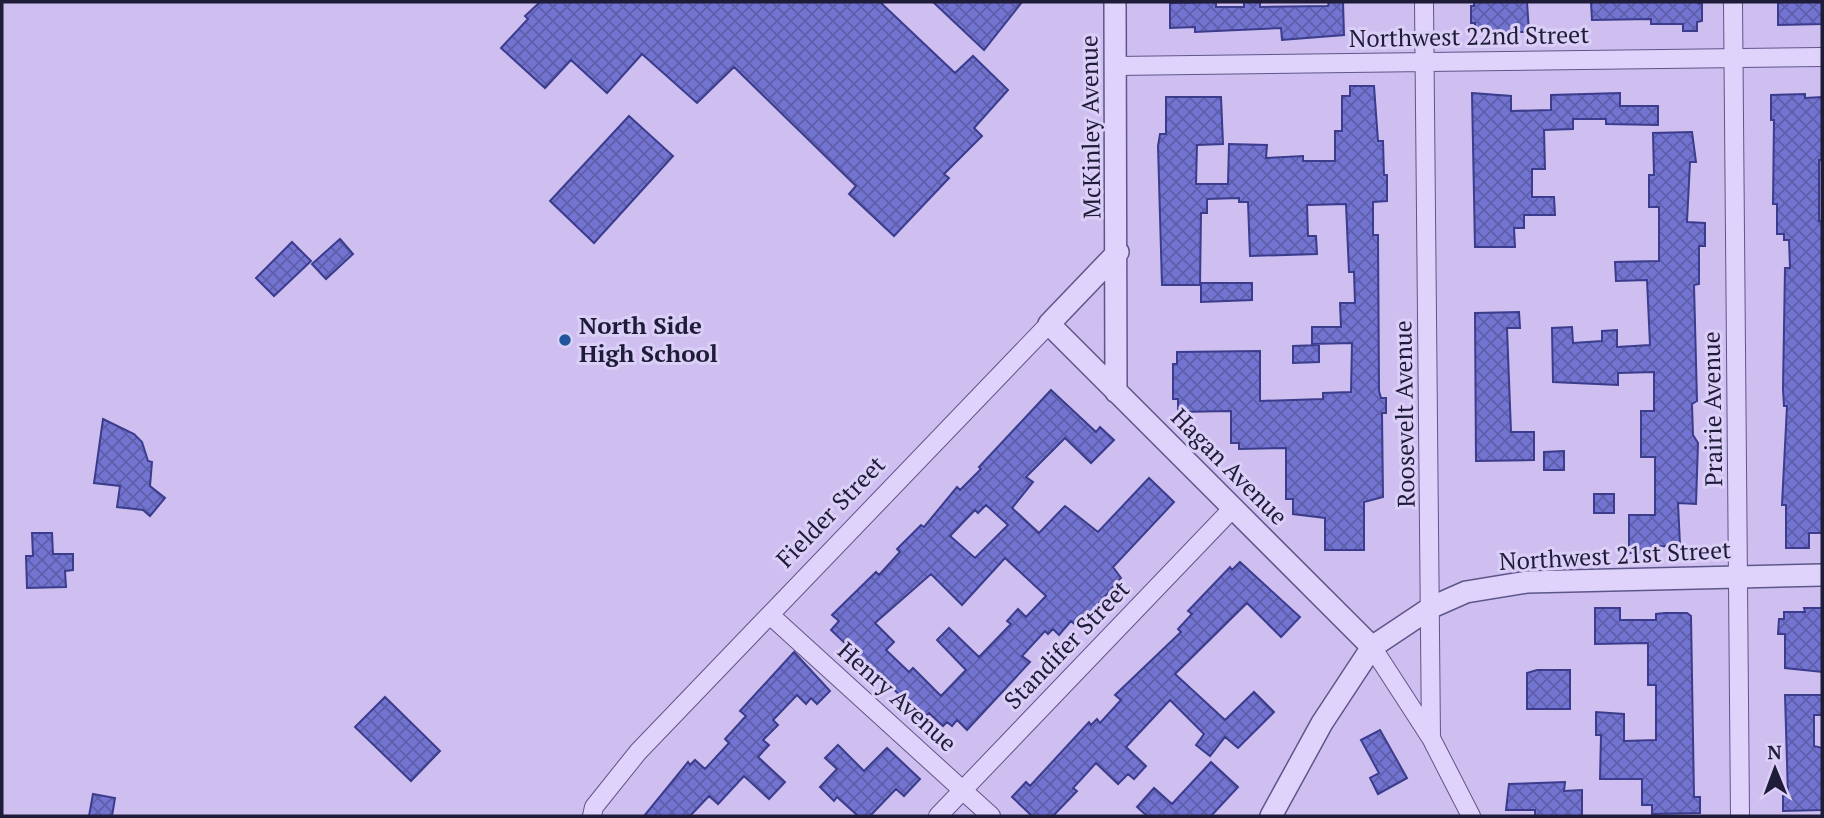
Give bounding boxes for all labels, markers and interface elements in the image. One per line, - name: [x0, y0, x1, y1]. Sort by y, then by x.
- street label: Northwest 22nd Street: [1348, 18, 1590, 54]
- street label: McKinley Avenue: [1072, 35, 1108, 219]
- place label: North Side High School: [579, 309, 718, 369]
- street label: Roosevelt Avenue: [1386, 320, 1422, 508]
- street label: Prairie Avenue: [1695, 331, 1729, 487]
- marker: North Side High School: [557, 332, 573, 348]
- street label: Hagan Avenue: [1164, 401, 1295, 532]
- street label: Fielder Street: [769, 448, 892, 574]
- street label: Northwest 21st Street: [1498, 533, 1732, 577]
- street label: Standifer Street: [997, 573, 1136, 716]
- street label: Henry Avenue: [831, 634, 964, 758]
- north arrow: [1740, 734, 1810, 804]
- text: N: [1767, 739, 1783, 764]

